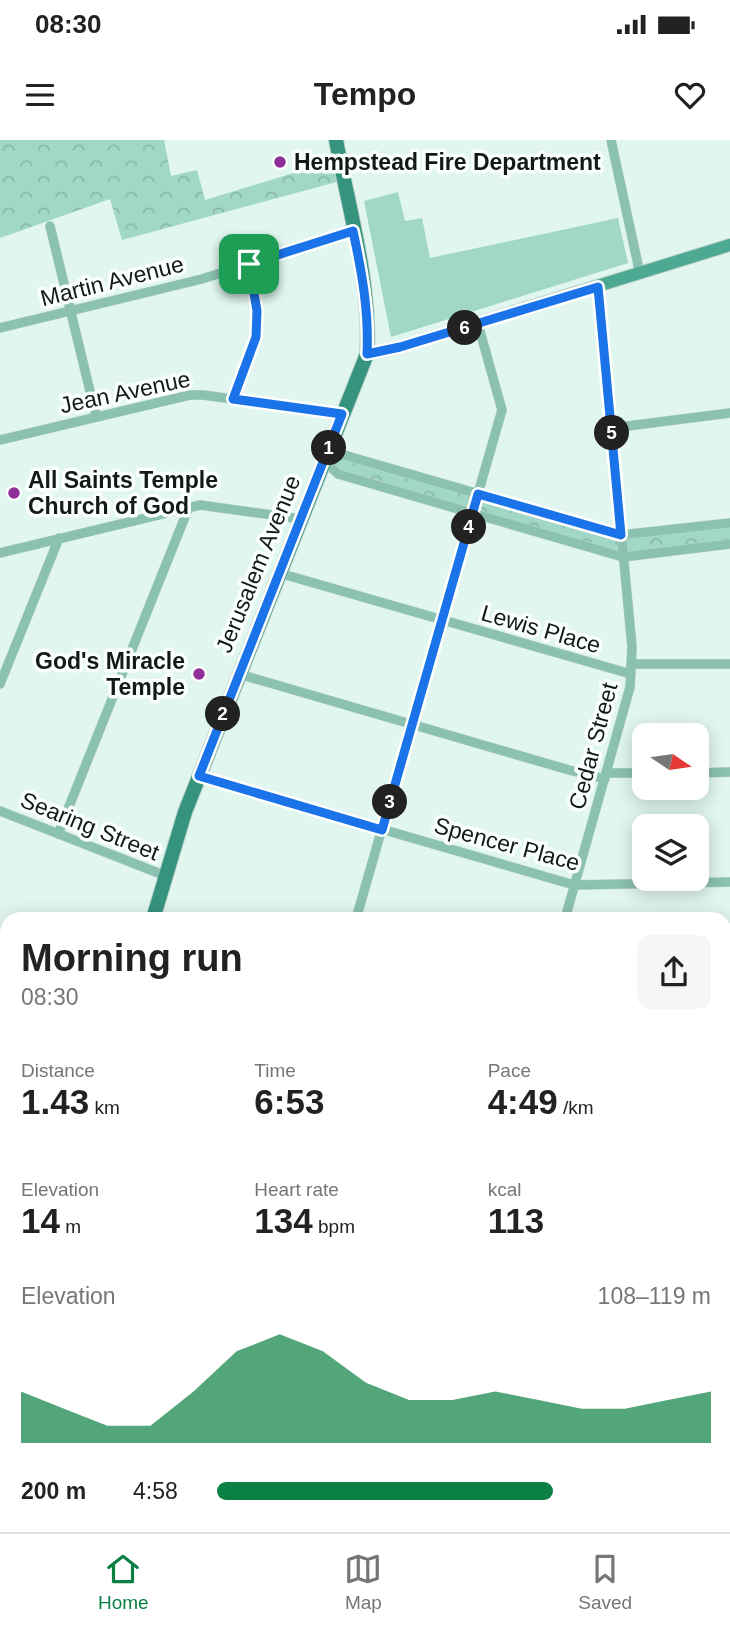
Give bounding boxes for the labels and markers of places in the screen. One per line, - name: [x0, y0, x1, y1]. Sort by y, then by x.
- place label: Hempstead Fire Department: [294, 149, 601, 175]
- marker: Hempstead Fire Department: [272, 154, 288, 170]
- pin: [219, 234, 279, 294]
- pin: 6: [448, 310, 482, 346]
- pin: 5: [594, 416, 630, 450]
- pin: 1: [312, 430, 346, 466]
- place label: All Saints Temple Church of God: [28, 467, 218, 519]
- marker: All Saints Temple Church of God: [6, 485, 22, 501]
- pin: 4: [452, 510, 486, 544]
- place label: God's Miracle Temple: [35, 648, 185, 700]
- marker: God's Miracle Temple: [191, 666, 207, 682]
- pin: 2: [206, 696, 241, 732]
- pin: 3: [372, 784, 408, 820]

